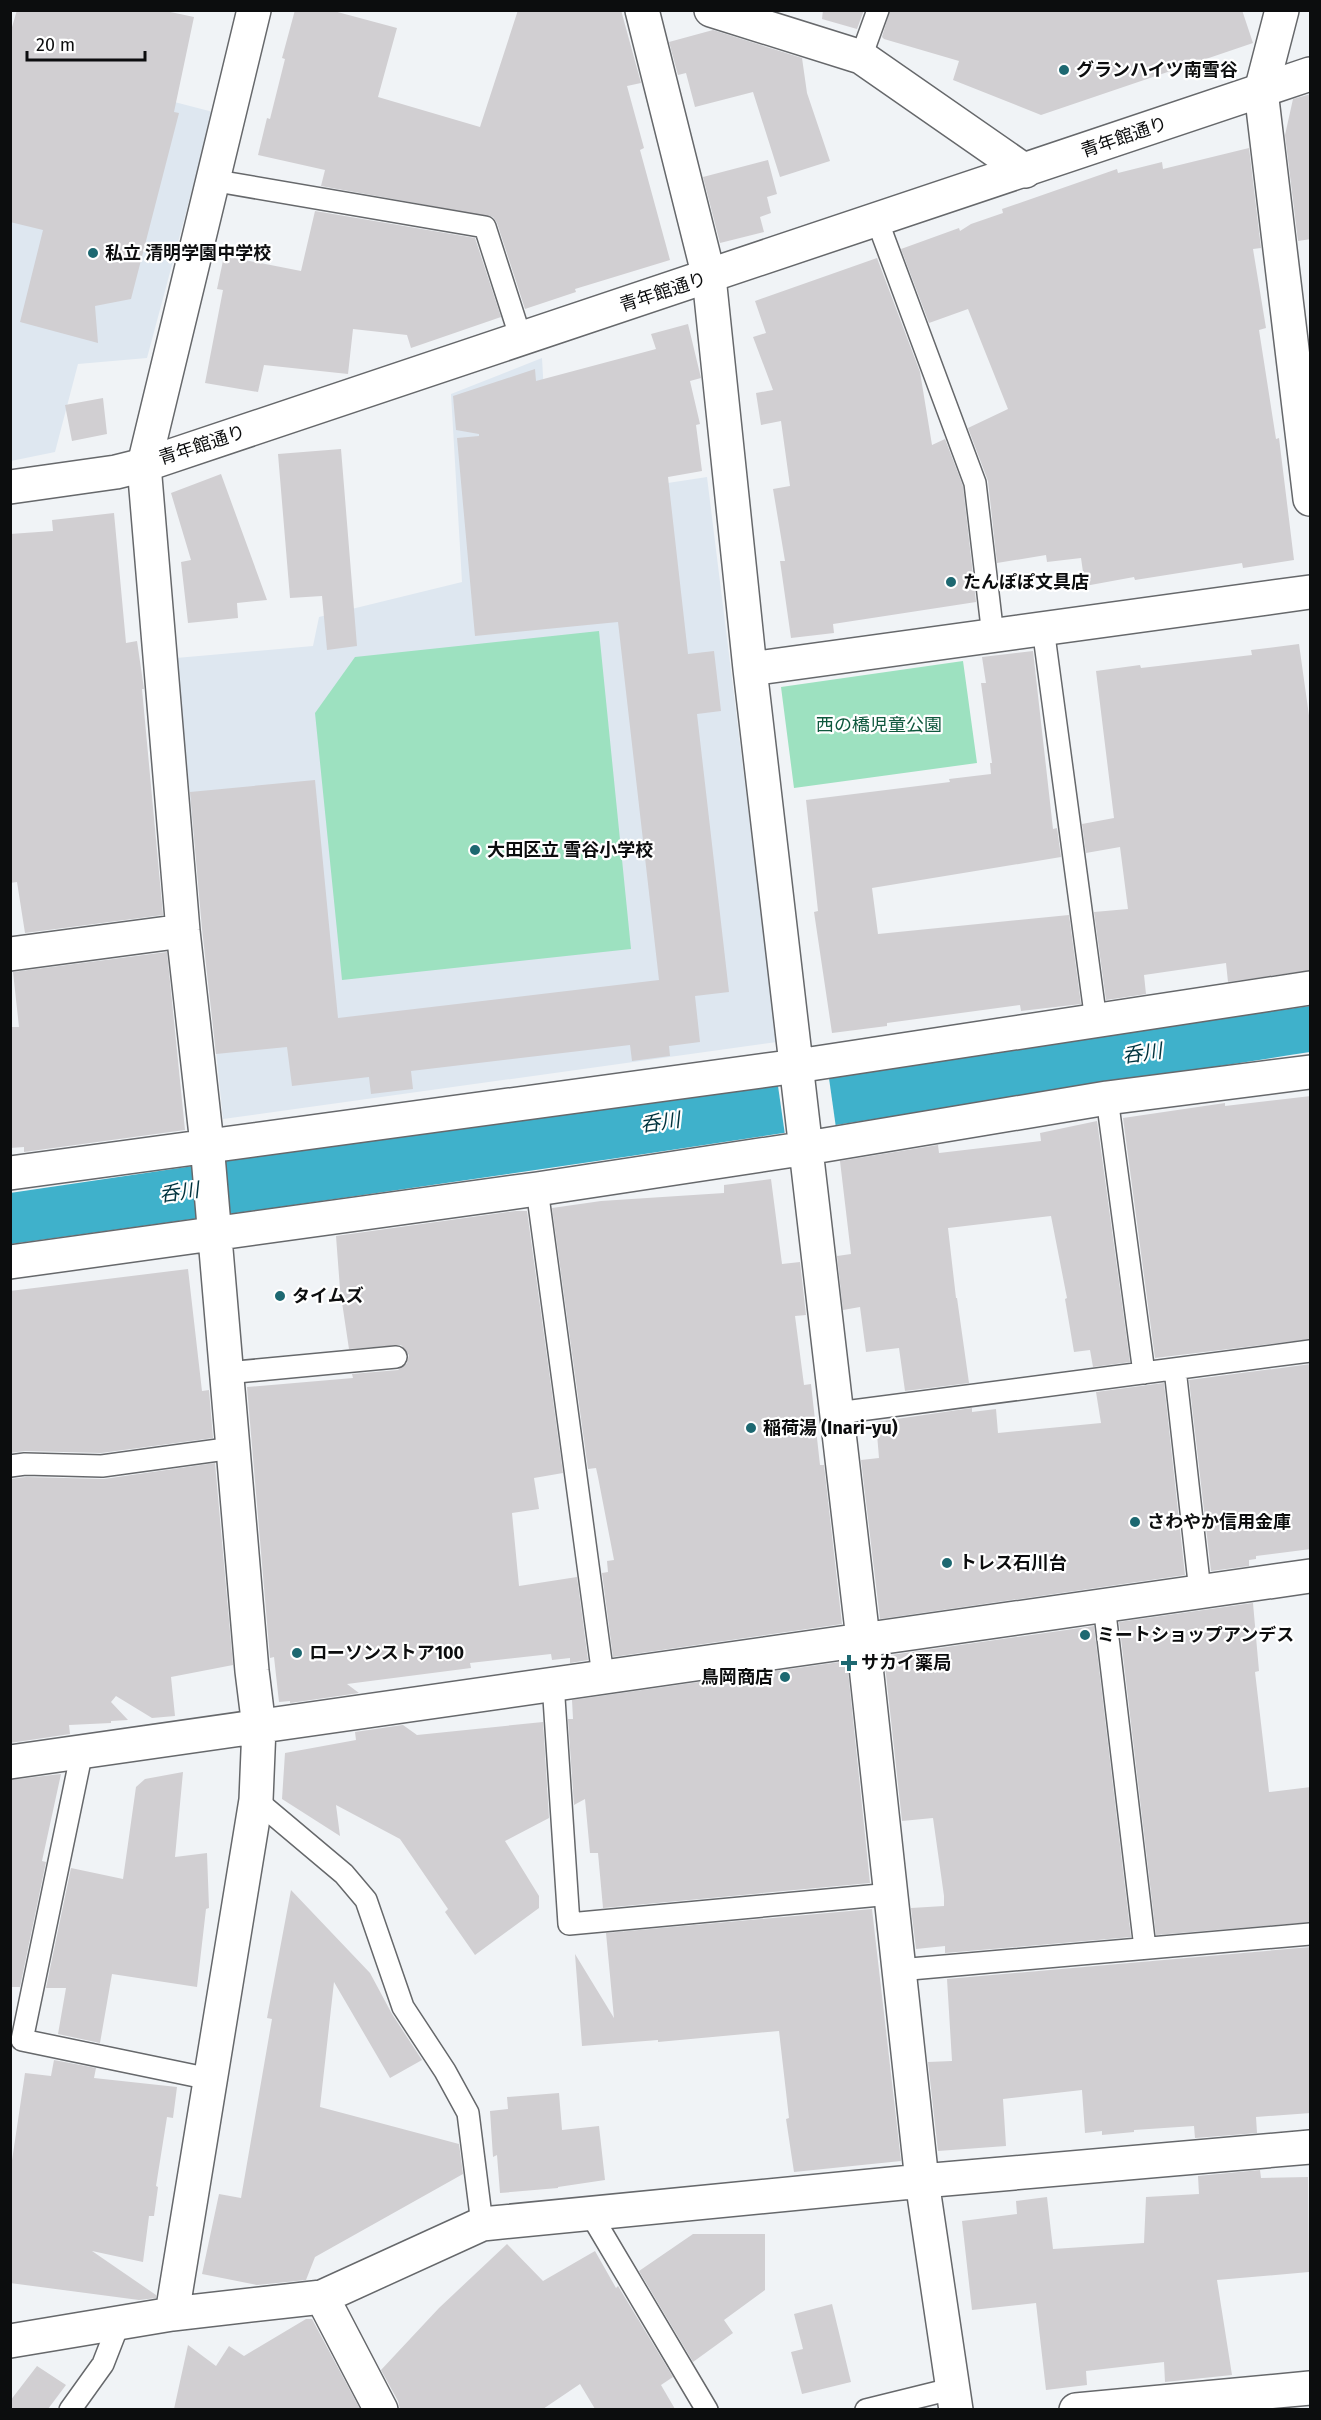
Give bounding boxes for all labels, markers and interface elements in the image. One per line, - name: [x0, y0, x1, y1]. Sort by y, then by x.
- scale bar: [27, 24, 146, 62]
- text: 20 m: [36, 34, 75, 56]
- place label: グランハイツ南雪谷: [1076, 59, 1238, 81]
- marker: グランハイツ南雪谷: [1057, 63, 1071, 77]
- street label: 青年館通り: [1078, 112, 1170, 162]
- place label: 私立 清明学園中学校: [105, 242, 271, 264]
- marker: 私立 清明学園中学校: [86, 246, 100, 260]
- street label: 青年館通り: [617, 268, 709, 316]
- street label: 青年館通り: [156, 421, 248, 469]
- place label: たんぽぽ文具店: [963, 571, 1089, 593]
- marker: たんぽぽ文具店: [944, 575, 958, 589]
- park label: 西の橋児童公園: [816, 714, 942, 736]
- place label: 大田区立 雪谷小学校: [487, 839, 653, 861]
- marker: 大田区立 雪谷小学校: [468, 843, 482, 857]
- water label: 呑川: [1121, 1038, 1165, 1068]
- water label: 呑川: [639, 1107, 683, 1137]
- water label: 呑川: [158, 1177, 202, 1207]
- place label: タイムズ: [292, 1285, 364, 1307]
- marker: タイムズ: [273, 1289, 287, 1303]
- place label: 稲荷湯 (Inari-yu): [763, 1417, 898, 1439]
- marker: 稲荷湯 (Inari-yu): [744, 1421, 758, 1435]
- place label: さわやか信用金庫: [1147, 1511, 1291, 1533]
- marker: さわやか信用金庫: [1128, 1515, 1142, 1529]
- place label: トレス石川台: [959, 1552, 1067, 1574]
- marker: トレス石川台: [940, 1556, 954, 1570]
- place label: ミートショップアンデス: [1097, 1624, 1294, 1646]
- marker: ミートショップアンデス: [1078, 1628, 1092, 1642]
- place label: ローソンストア100: [309, 1642, 464, 1664]
- marker: ローソンストア100: [290, 1646, 304, 1660]
- place label: サカイ薬局: [861, 1652, 951, 1674]
- marker: サカイ薬局: [842, 1656, 856, 1670]
- place label: 鳥岡商店: [701, 1666, 773, 1688]
- marker: 鳥岡商店: [778, 1670, 792, 1684]

